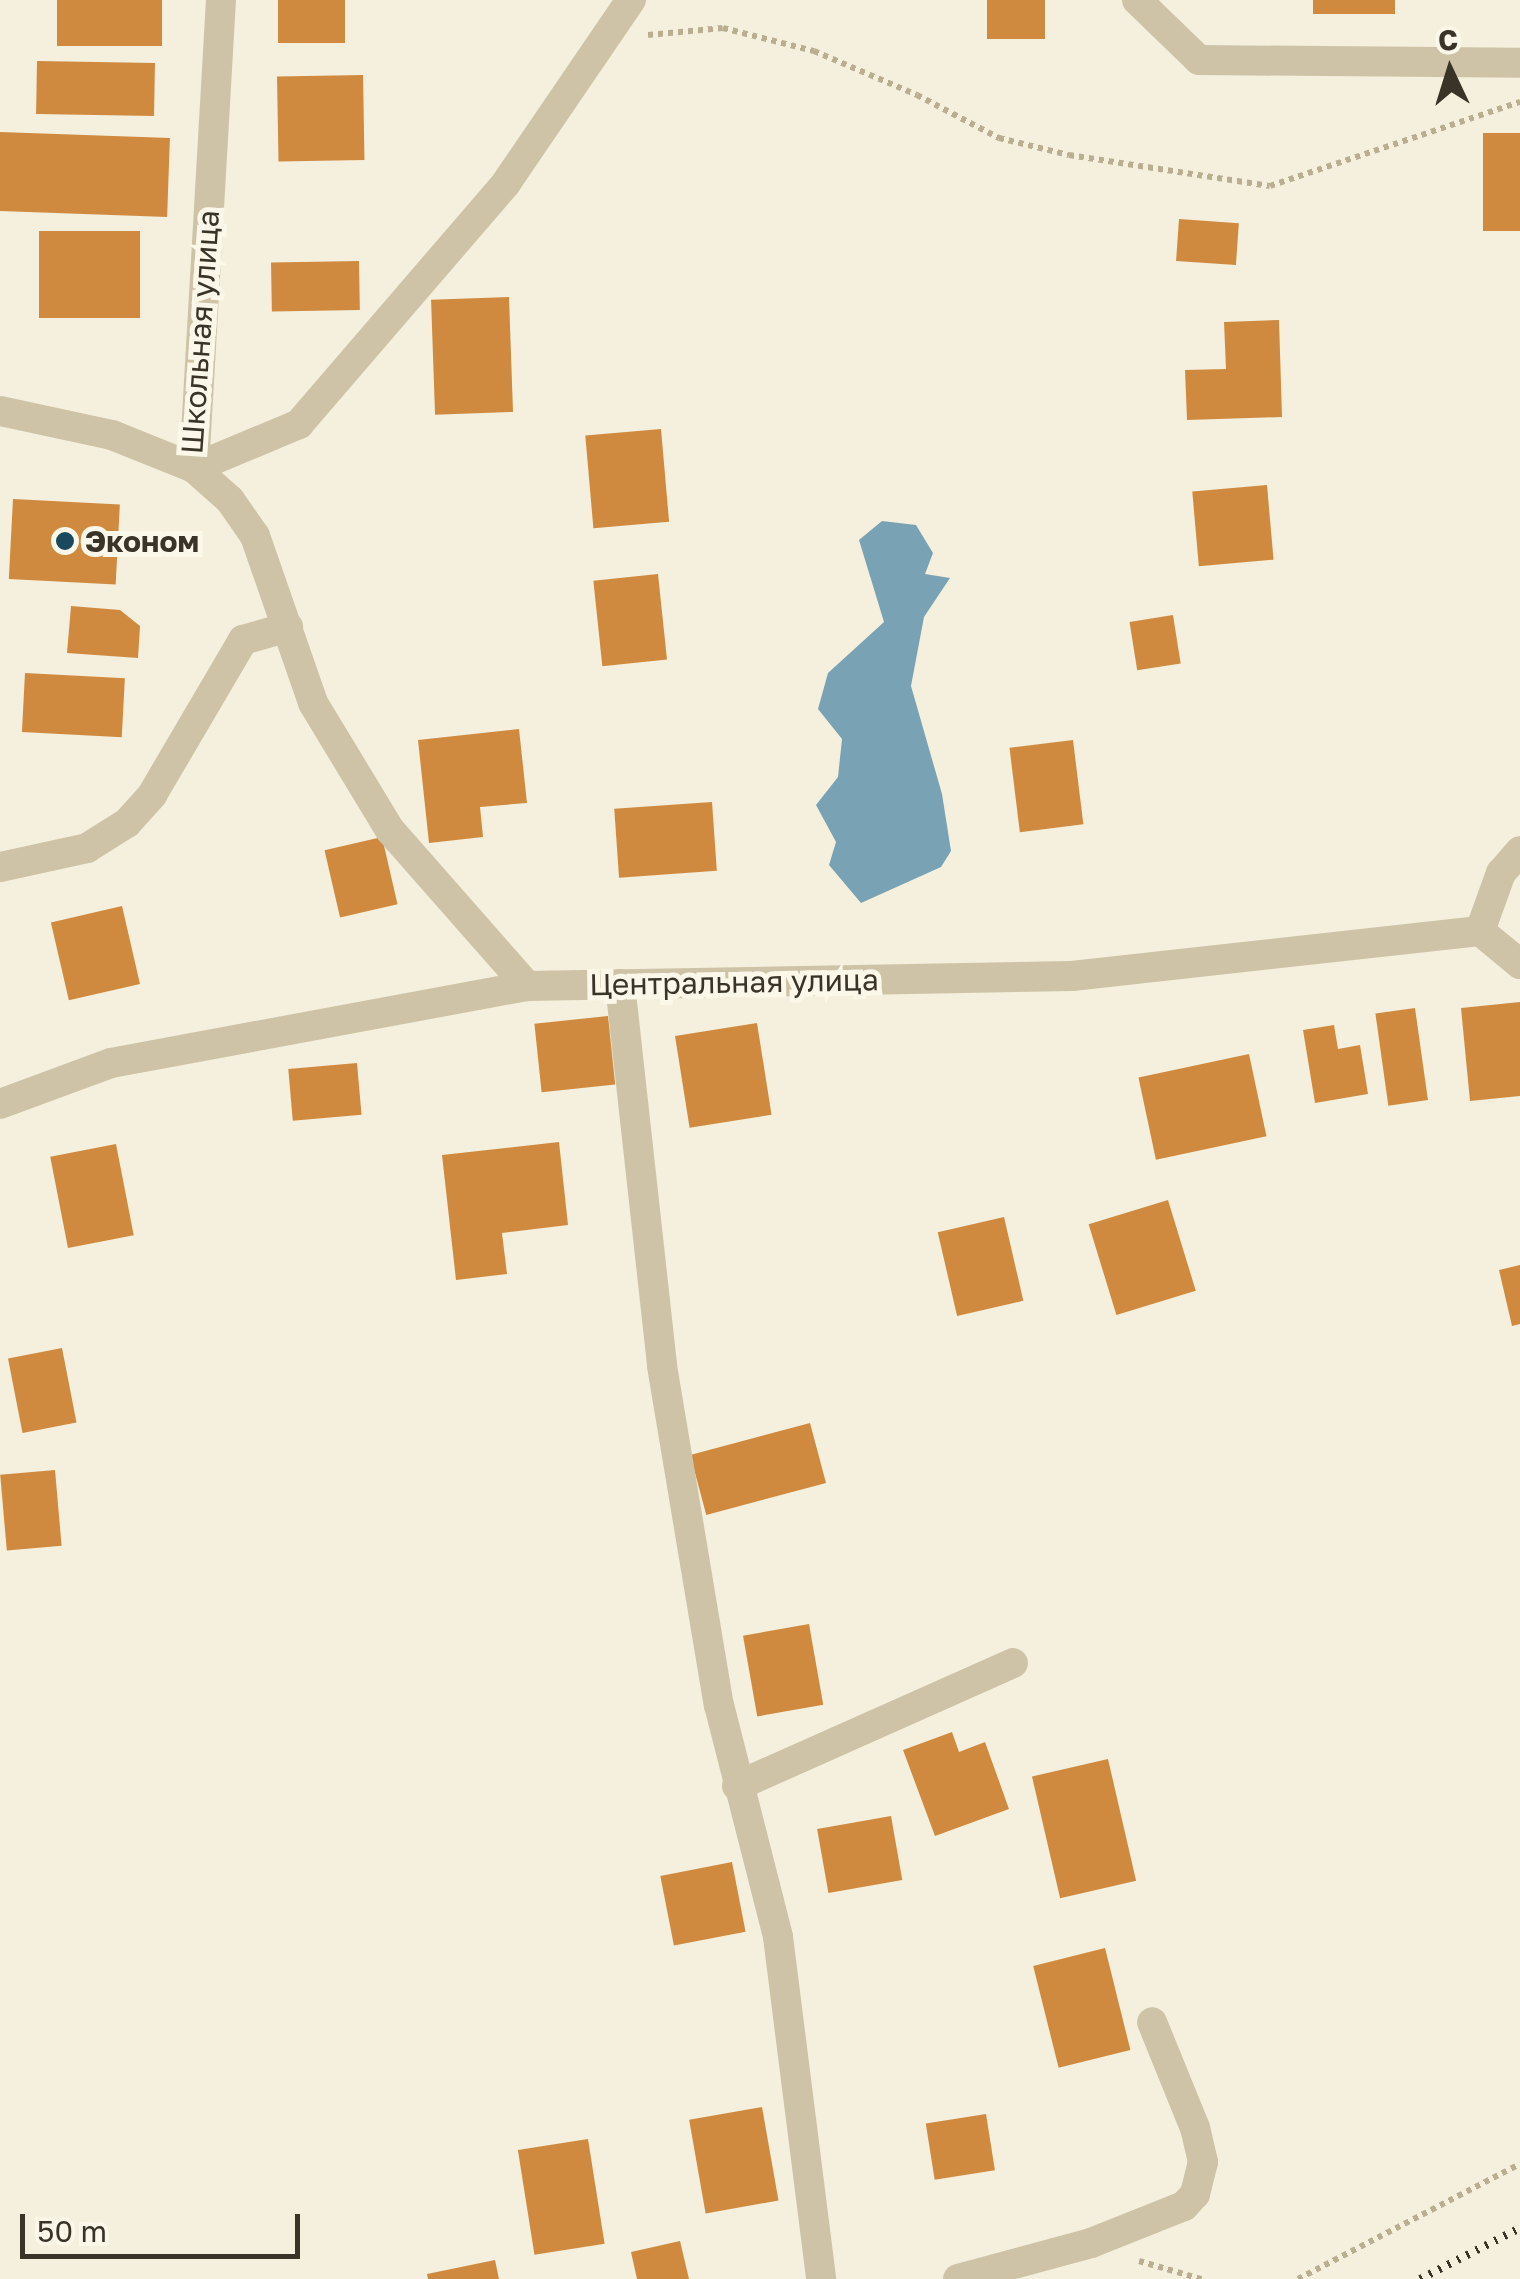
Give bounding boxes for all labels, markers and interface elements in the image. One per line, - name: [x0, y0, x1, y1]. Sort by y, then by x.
- north arrow: [1400, 20, 1500, 120]
- text: С: [1437, 22, 1459, 57]
- street label: Школьная улица: [174, 209, 226, 455]
- place label: Эконом: [85, 523, 199, 559]
- marker: Эконом: [54, 530, 76, 552]
- street label: Центральная улица: [589, 961, 879, 1003]
- scale bar: [25, 2194, 305, 2256]
- text: 50 m: [37, 2213, 107, 2249]

